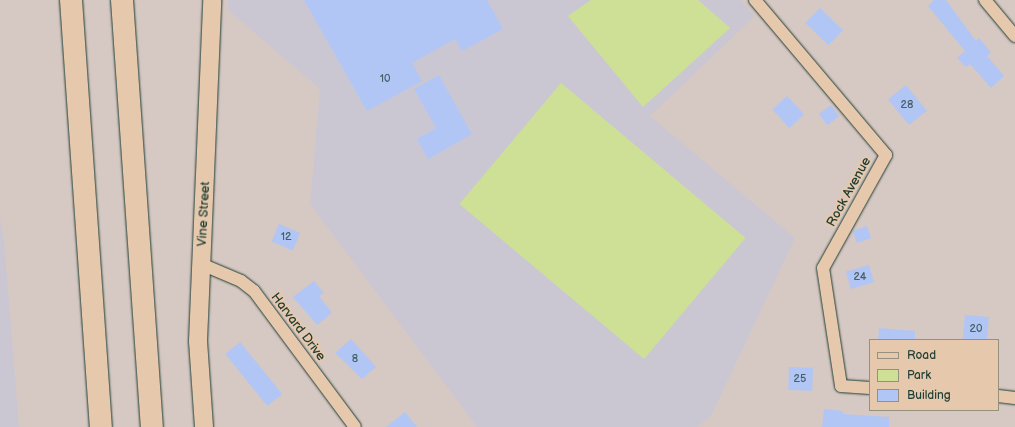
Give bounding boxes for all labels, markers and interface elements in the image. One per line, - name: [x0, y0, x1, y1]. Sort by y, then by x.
- house number: 10: [380, 72, 390, 86]
- house number: 28: [901, 98, 913, 112]
- street label: Rock Avenue: [824, 155, 874, 229]
- street label: Vine Street: [195, 181, 213, 247]
- house number: 12: [281, 230, 291, 244]
- house number: 24: [853, 270, 867, 284]
- street label: Harvard Drive: [267, 290, 329, 364]
- house number: 20: [970, 322, 982, 336]
- legend: [869, 339, 999, 411]
- text: Road: [907, 348, 936, 363]
- house number: 8: [352, 352, 358, 366]
- text: Park: [907, 368, 931, 383]
- house number: 25: [794, 372, 806, 386]
- text: Building: [907, 388, 951, 403]

